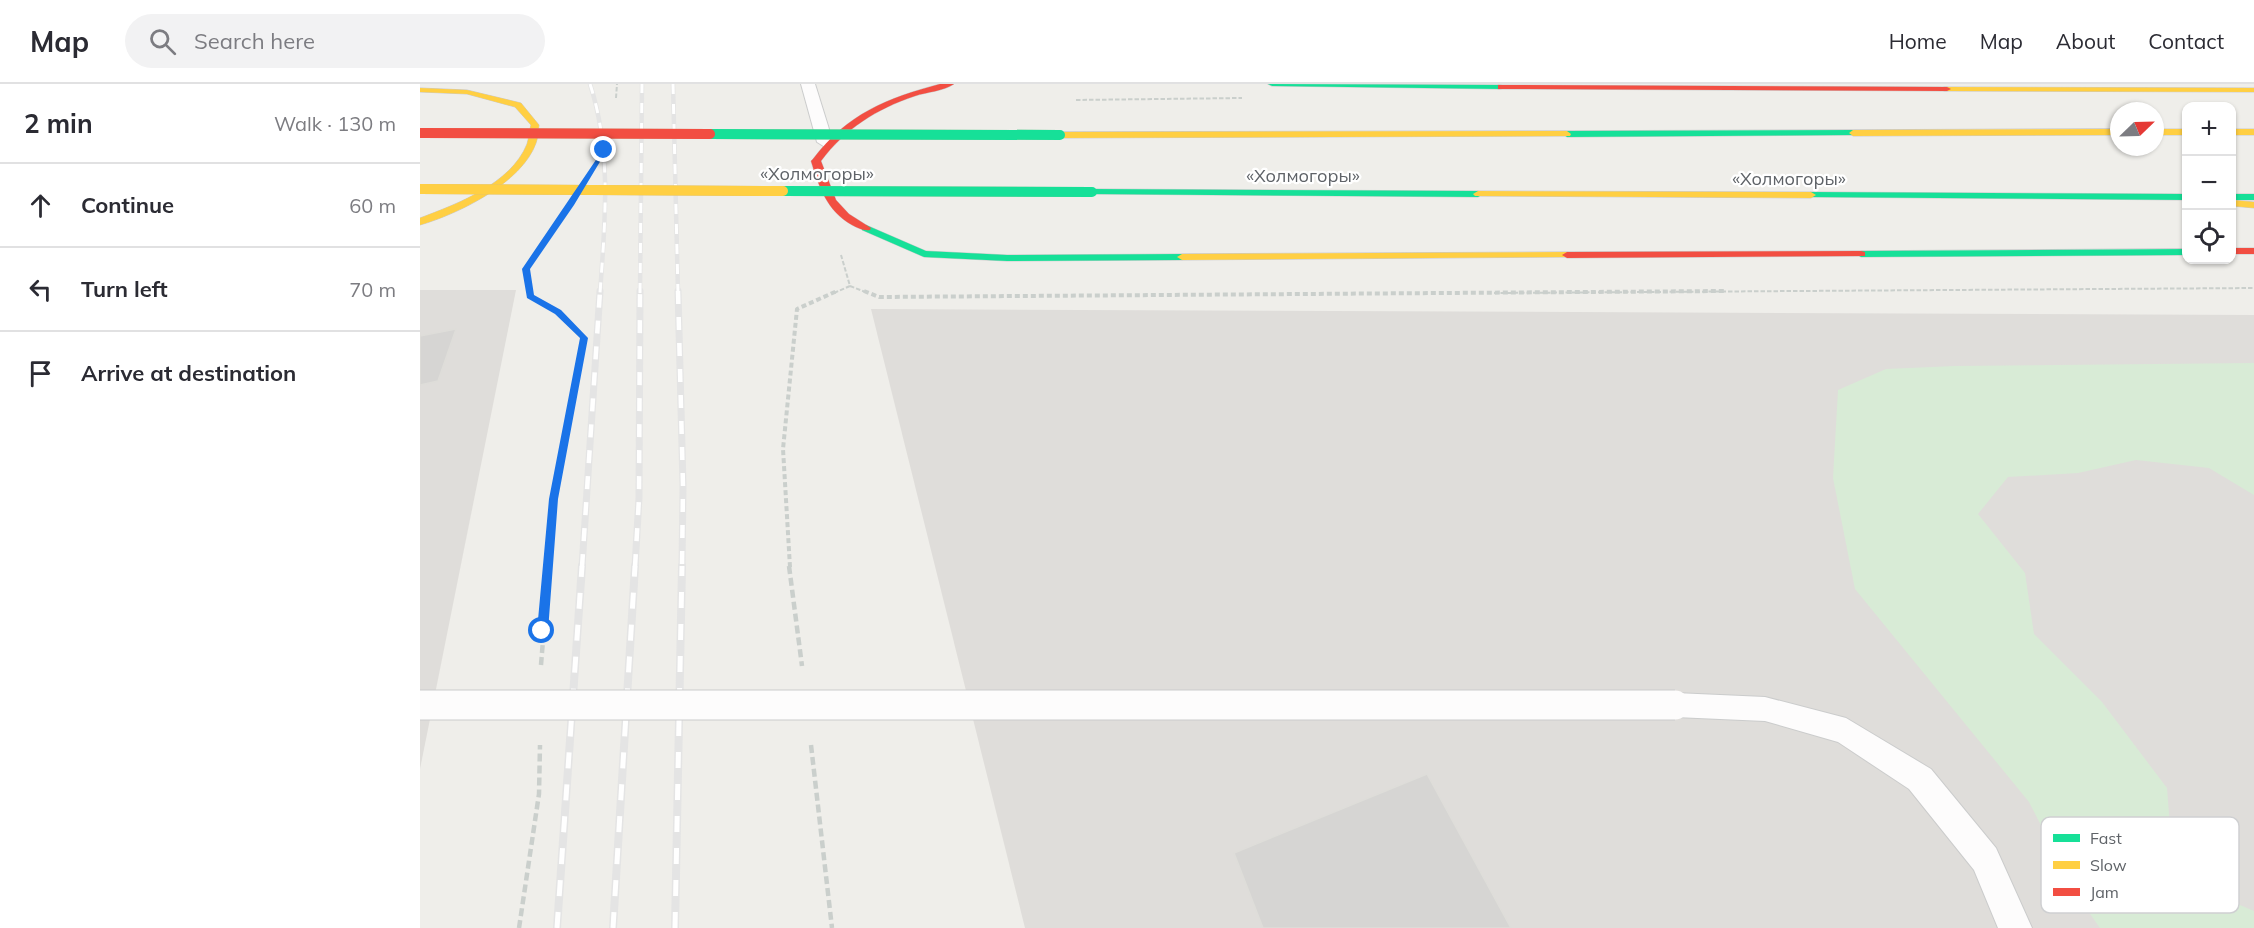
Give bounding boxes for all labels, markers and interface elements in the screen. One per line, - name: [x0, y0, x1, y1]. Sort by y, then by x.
- search box: [125, 14, 545, 68]
- text: Map: [30, 24, 89, 59]
- icon: search: [146, 25, 179, 58]
- text: Search here: [194, 27, 315, 55]
- text: Home: [1889, 28, 1947, 54]
- text: Map: [1980, 28, 2023, 54]
- text: About: [2056, 28, 2115, 54]
- text: Contact: [2148, 28, 2224, 54]
- north arrow: [2110, 102, 2164, 156]
- map controls: [2182, 102, 2236, 264]
- button: +: [2182, 102, 2236, 156]
- text: 2 min: [24, 107, 93, 140]
- text: Walk · 130 m: [274, 111, 396, 136]
- route end: [590, 136, 616, 162]
- button: −: [2182, 156, 2236, 210]
- street label: «Холмогоры»: [760, 162, 874, 185]
- street label: «Холмогоры»: [1246, 164, 1360, 187]
- street label: «Холмогоры»: [1732, 167, 1846, 190]
- icon: ahead: [24, 189, 57, 222]
- text: Continue: [81, 191, 174, 219]
- text: 60 m: [349, 193, 396, 218]
- button: locate: [2182, 210, 2236, 264]
- icon: left: [24, 273, 57, 306]
- text: Turn left: [81, 275, 168, 303]
- text: 70 m: [349, 277, 396, 302]
- icon: arrive: [24, 357, 57, 390]
- text: Arrive at destination: [81, 359, 296, 387]
- route start: [528, 617, 554, 643]
- legend: [2041, 817, 2239, 913]
- text: Fast: [2090, 828, 2122, 848]
- text: Slow: [2090, 855, 2127, 875]
- text: Jam: [2090, 882, 2119, 902]

